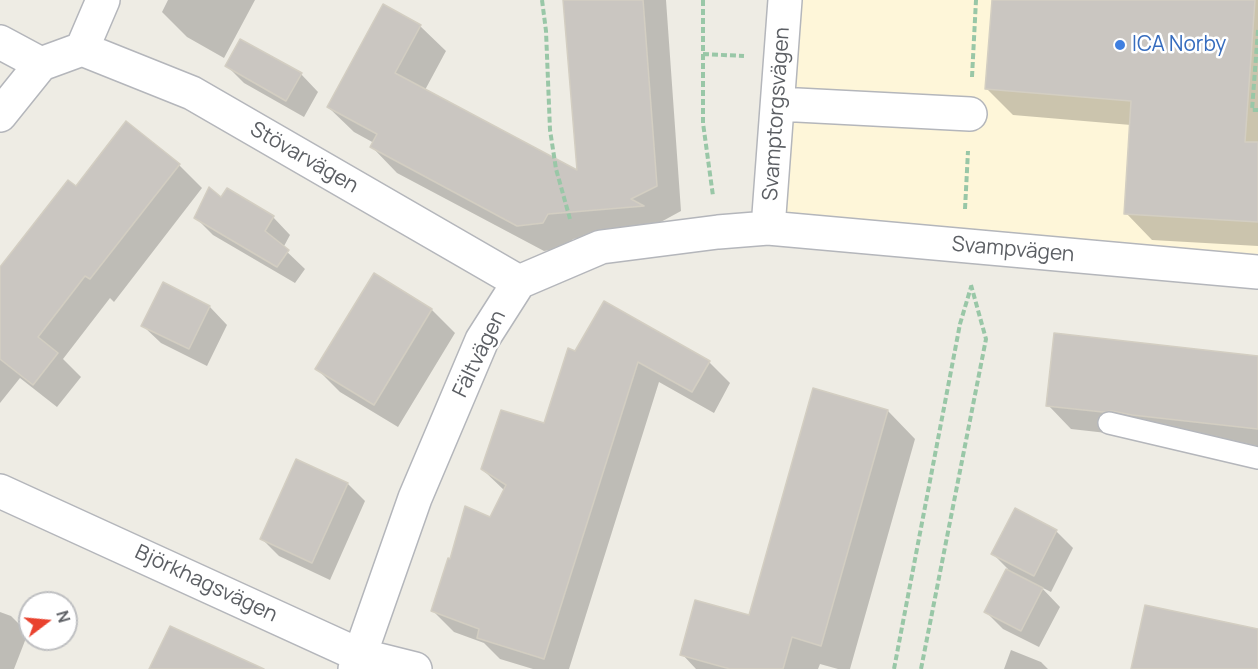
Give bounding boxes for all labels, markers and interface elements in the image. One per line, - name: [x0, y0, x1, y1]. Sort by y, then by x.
- street label: Svamptorgsvägen: [758, 26, 796, 202]
- place label: ICA Norby: [1132, 32, 1226, 58]
- marker: ICA Norby: [1113, 38, 1127, 52]
- street label: Stövarvägen: [245, 117, 363, 199]
- street label: Svampvägen: [951, 232, 1075, 268]
- street label: Fältvägen: [448, 306, 512, 402]
- street label: Björkhagsvägen: [131, 540, 281, 628]
- north arrow: [18, 591, 78, 651]
- text: N: [51, 608, 76, 625]

